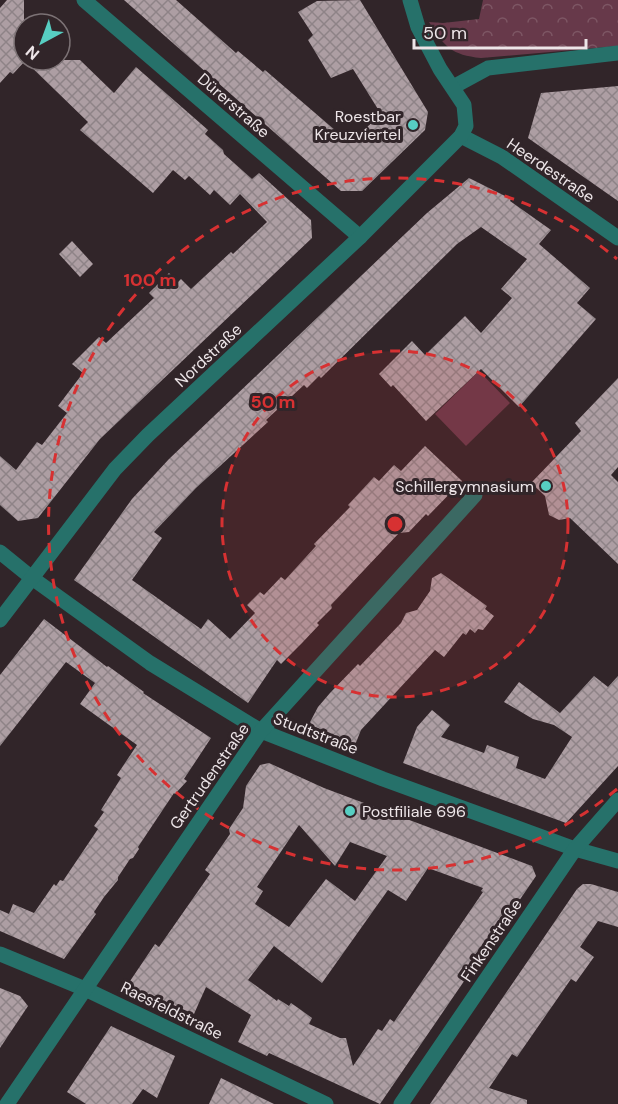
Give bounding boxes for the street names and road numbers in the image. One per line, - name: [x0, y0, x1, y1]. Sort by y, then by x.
- street label: Dürerstraße: [193, 68, 274, 142]
- street label: Heerdestraße: [503, 133, 599, 208]
- street label: Nordstraße: [170, 319, 246, 392]
- street label: Studtstraße: [270, 708, 361, 759]
- street label: Gertrudenstraße: [165, 719, 254, 833]
- street label: Finkenstraße: [456, 895, 527, 986]
- street label: Raesfeldstraße: [117, 977, 226, 1044]

